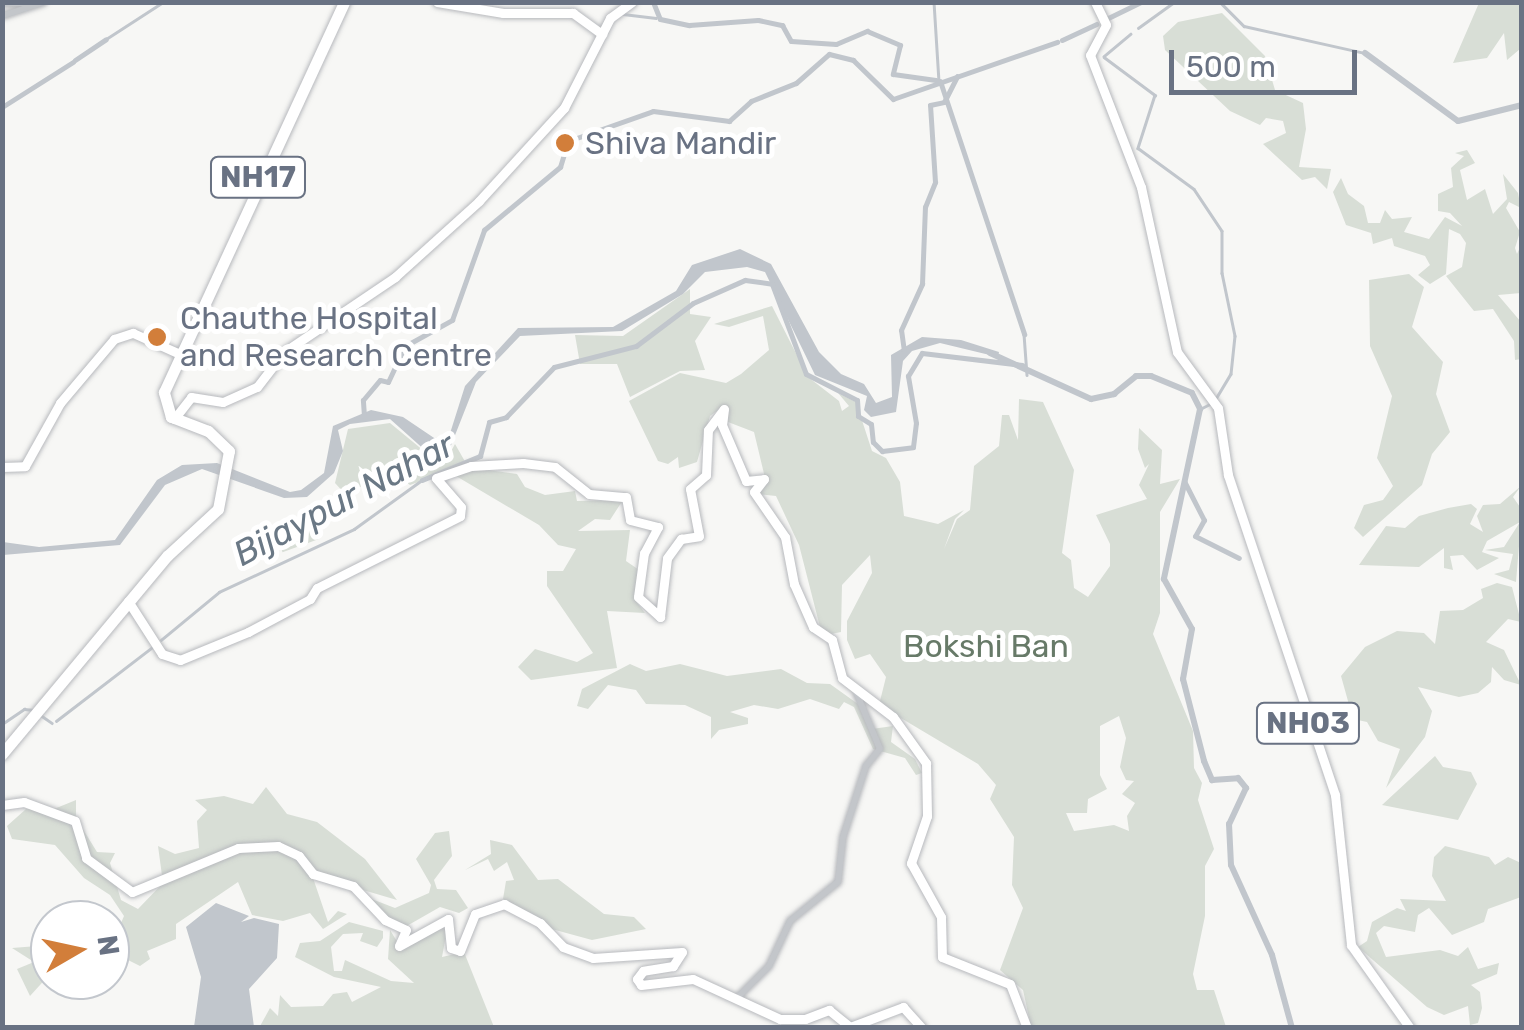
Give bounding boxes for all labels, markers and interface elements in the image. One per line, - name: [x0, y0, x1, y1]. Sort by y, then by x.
- scale bar: [1174, 30, 1362, 92]
- text: 500 m: [1186, 49, 1276, 85]
- place label: Shiva Mandir: [585, 124, 776, 162]
- marker: Shiva Mandir: [554, 132, 576, 154]
- road number: NH17: [208, 152, 308, 202]
- place label: Chauthe Hospital and Research Centre: [180, 300, 492, 375]
- marker: Chauthe Hospital and Research Centre: [144, 324, 170, 350]
- water label: Bijaypur Nahar: [226, 423, 462, 575]
- park label: Bokshi Ban: [903, 627, 1069, 665]
- road number: NH03: [1256, 698, 1360, 748]
- north arrow: [30, 900, 130, 1000]
- text: N: [90, 933, 126, 958]

